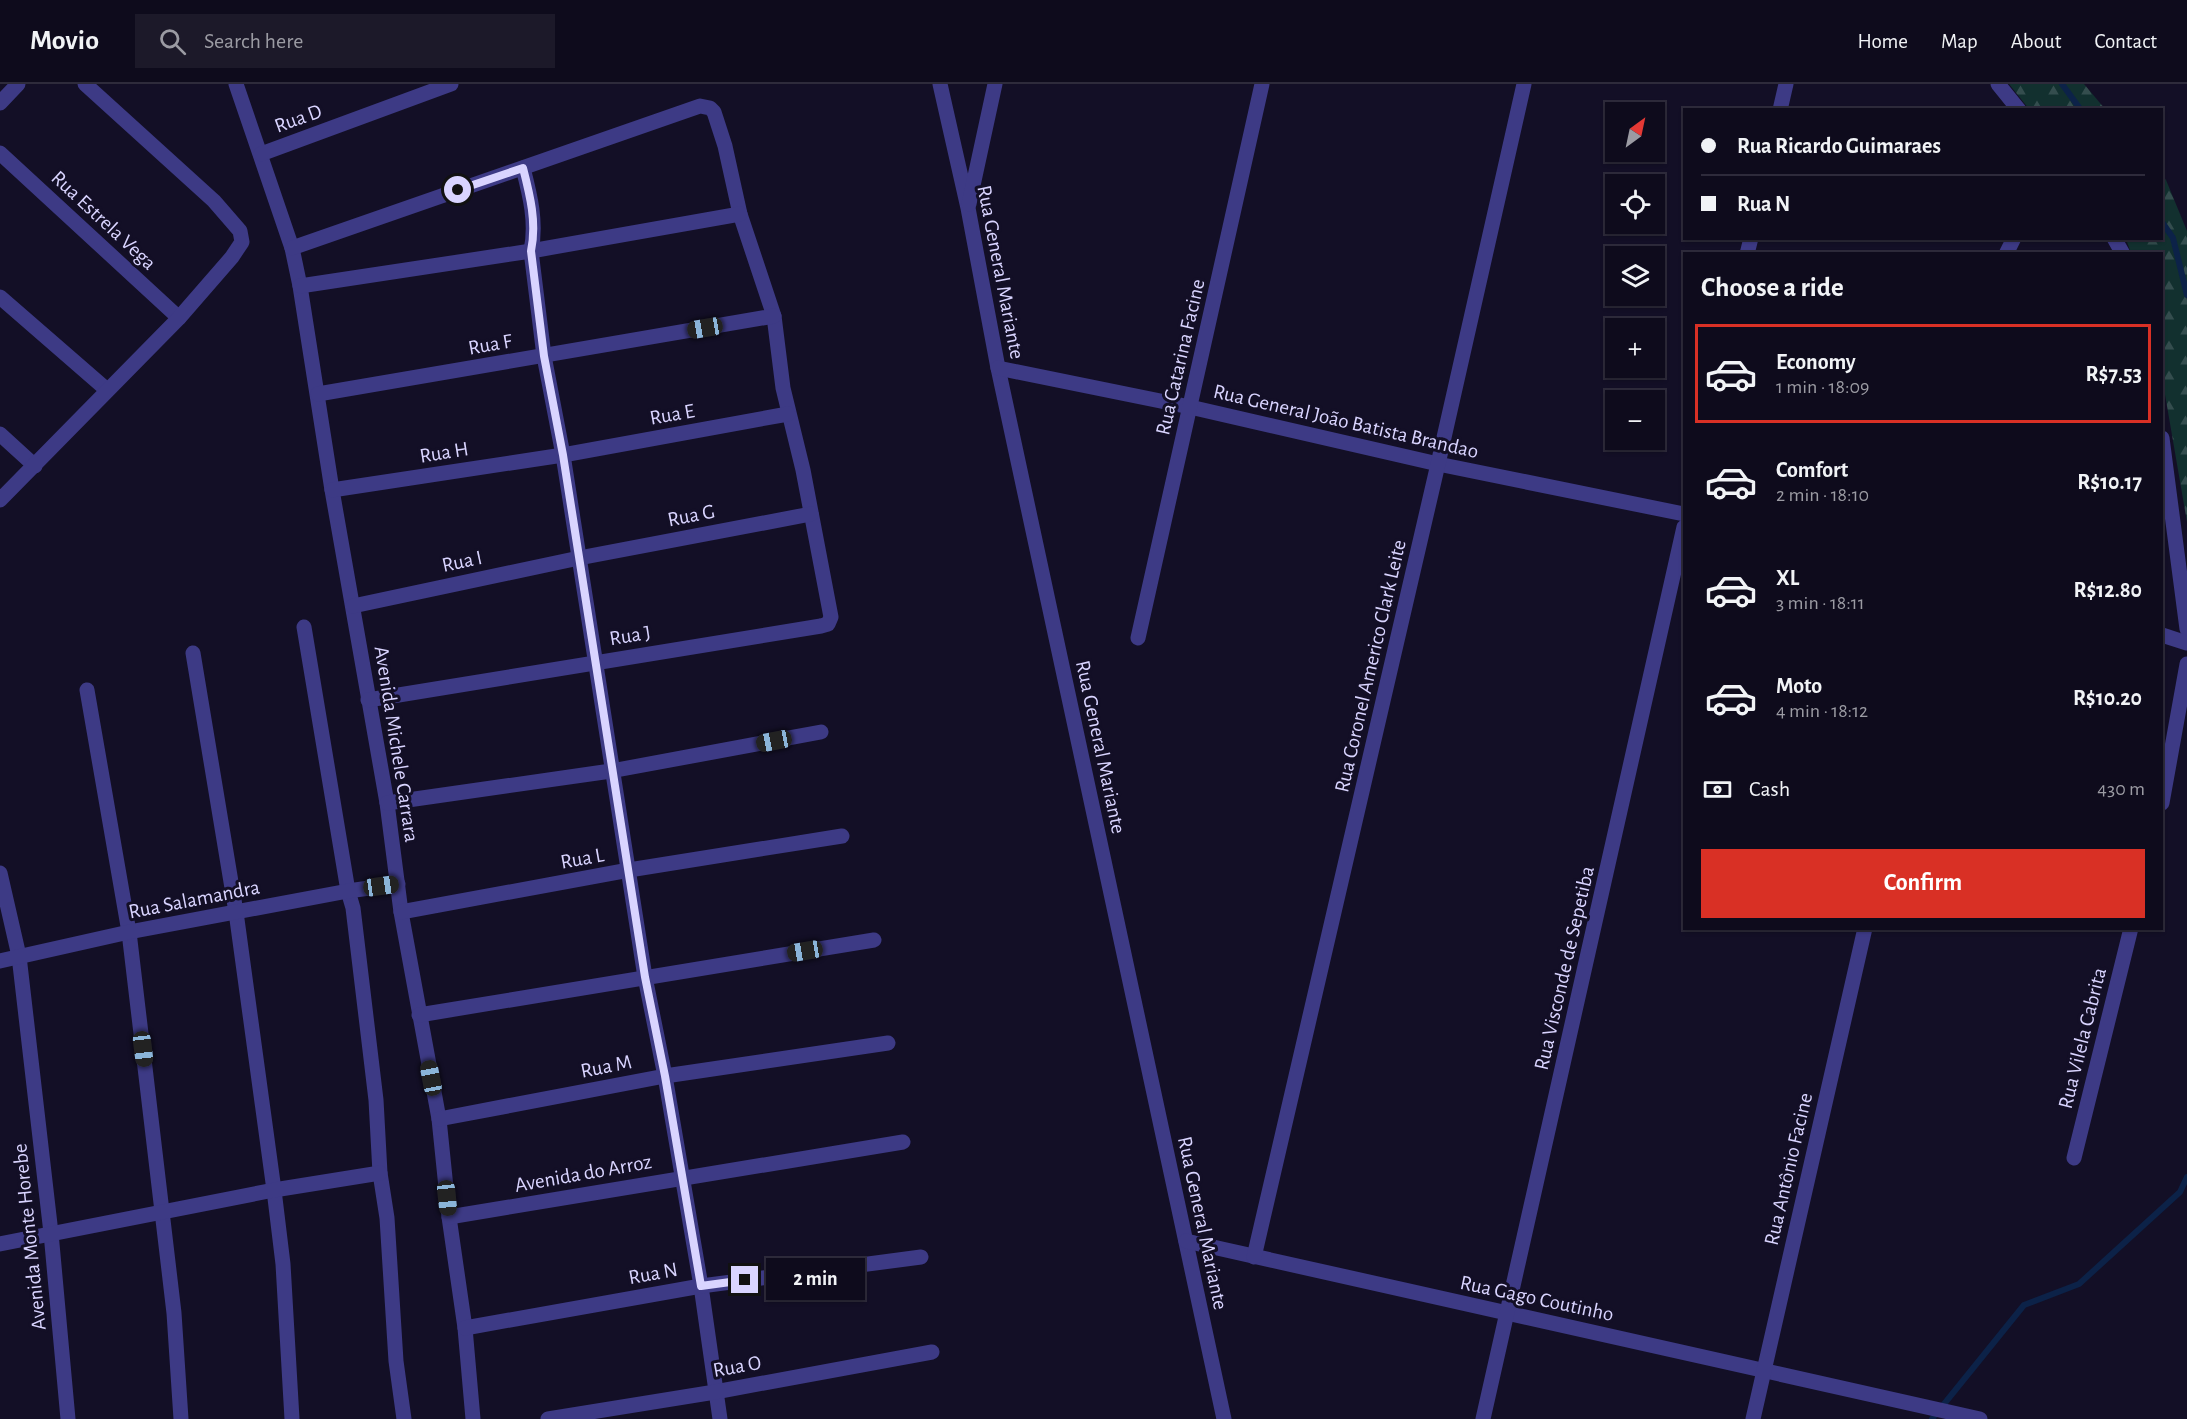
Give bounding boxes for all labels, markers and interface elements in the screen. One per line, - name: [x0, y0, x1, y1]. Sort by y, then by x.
- search box: [135, 14, 555, 68]
- icon: search: [156, 25, 189, 58]
- text: Movio: [30, 27, 99, 55]
- text: Search here: [204, 30, 303, 52]
- text: Home: [1857, 31, 1908, 52]
- text: Map: [1941, 31, 1978, 52]
- text: About: [2011, 31, 2061, 52]
- text: Contact: [2094, 31, 2157, 52]
- street label: Rua D: [272, 100, 325, 137]
- north arrow: [1605, 102, 1665, 162]
- map controls: [1605, 102, 1665, 450]
- text: Rua Ricardo Guimaraes: [1737, 135, 1941, 157]
- street label: Rua Estrela Vega: [47, 167, 160, 274]
- button: locate: [1605, 174, 1665, 234]
- route start: [444, 176, 471, 203]
- street label: Rua General Mariante: [973, 183, 1028, 361]
- text: Rua N: [1737, 193, 1790, 215]
- button: layers: [1605, 246, 1665, 306]
- text: Choose a ride: [1701, 274, 1844, 301]
- street label: Rua Catarina Facine: [1152, 277, 1209, 437]
- car: [686, 316, 724, 340]
- button: +: [1605, 318, 1665, 378]
- street label: Rua F: [466, 330, 515, 359]
- icon: car: [1704, 347, 1758, 401]
- text: Economy: [1776, 351, 1856, 373]
- text: R$7.53: [2086, 363, 2142, 385]
- text: 1 min · 18:09: [1776, 377, 1869, 397]
- street label: Rua General João Batista Brandao: [1211, 381, 1481, 462]
- button: −: [1605, 390, 1665, 450]
- street label: Rua E: [648, 400, 696, 429]
- street label: Rua H: [418, 438, 470, 467]
- icon: car: [1704, 455, 1758, 509]
- text: Comfort: [1776, 459, 1848, 481]
- text: R$10.17: [2077, 471, 2142, 493]
- text: 2 min · 18:10: [1776, 485, 1869, 505]
- street label: Rua G: [666, 501, 717, 530]
- street label: Rua Coronel Americo Clark Leite: [1331, 538, 1410, 794]
- street label: Rua I: [440, 547, 484, 576]
- icon: car: [1704, 563, 1758, 617]
- text: XL: [1776, 567, 1799, 589]
- text: R$12.80: [2073, 579, 2142, 601]
- text: 3 min · 18:11: [1776, 593, 1865, 613]
- street label: Rua J: [608, 622, 652, 649]
- street label: Avenida Michele Carrara: [371, 645, 422, 844]
- street label: Rua General Mariante: [1072, 659, 1129, 836]
- icon: car: [1704, 671, 1758, 725]
- text: Moto: [1776, 675, 1822, 697]
- text: R$10.20: [2073, 687, 2142, 709]
- text: 4 min · 18:12: [1776, 701, 1868, 721]
- car: [755, 729, 793, 753]
- icon: cash: [1701, 773, 1734, 806]
- text: Cash: [1749, 778, 1790, 800]
- text: 430 m: [2097, 779, 2145, 799]
- street label: Rua L: [559, 844, 606, 873]
- button: Confirm: [1701, 849, 2145, 918]
- street label: Rua Visconde de Sepetiba: [1531, 864, 1598, 1072]
- car: [362, 875, 400, 897]
- street label: Rua Salamandra: [127, 876, 262, 923]
- car: [786, 939, 824, 963]
- street label: Rua Vilela Cabrita: [2055, 965, 2110, 1111]
- car: [132, 1030, 154, 1068]
- street label: Rua M: [579, 1051, 633, 1082]
- car: [419, 1059, 443, 1097]
- street label: Rua Antônio Facine: [1761, 1091, 1816, 1247]
- street label: Rua General Mariante: [1174, 1135, 1231, 1312]
- street label: Avenida Monte Horebe: [9, 1143, 50, 1331]
- street label: Avenida do Arroz: [513, 1151, 653, 1196]
- car: [436, 1179, 458, 1217]
- street label: Rua N: [627, 1259, 679, 1288]
- callout: 2 min: [766, 1259, 865, 1301]
- route end: [731, 1266, 758, 1293]
- text: 2 min: [793, 1269, 838, 1289]
- street label: Rua Gago Coutinho: [1458, 1272, 1616, 1325]
- street label: Rua O: [711, 1352, 763, 1381]

